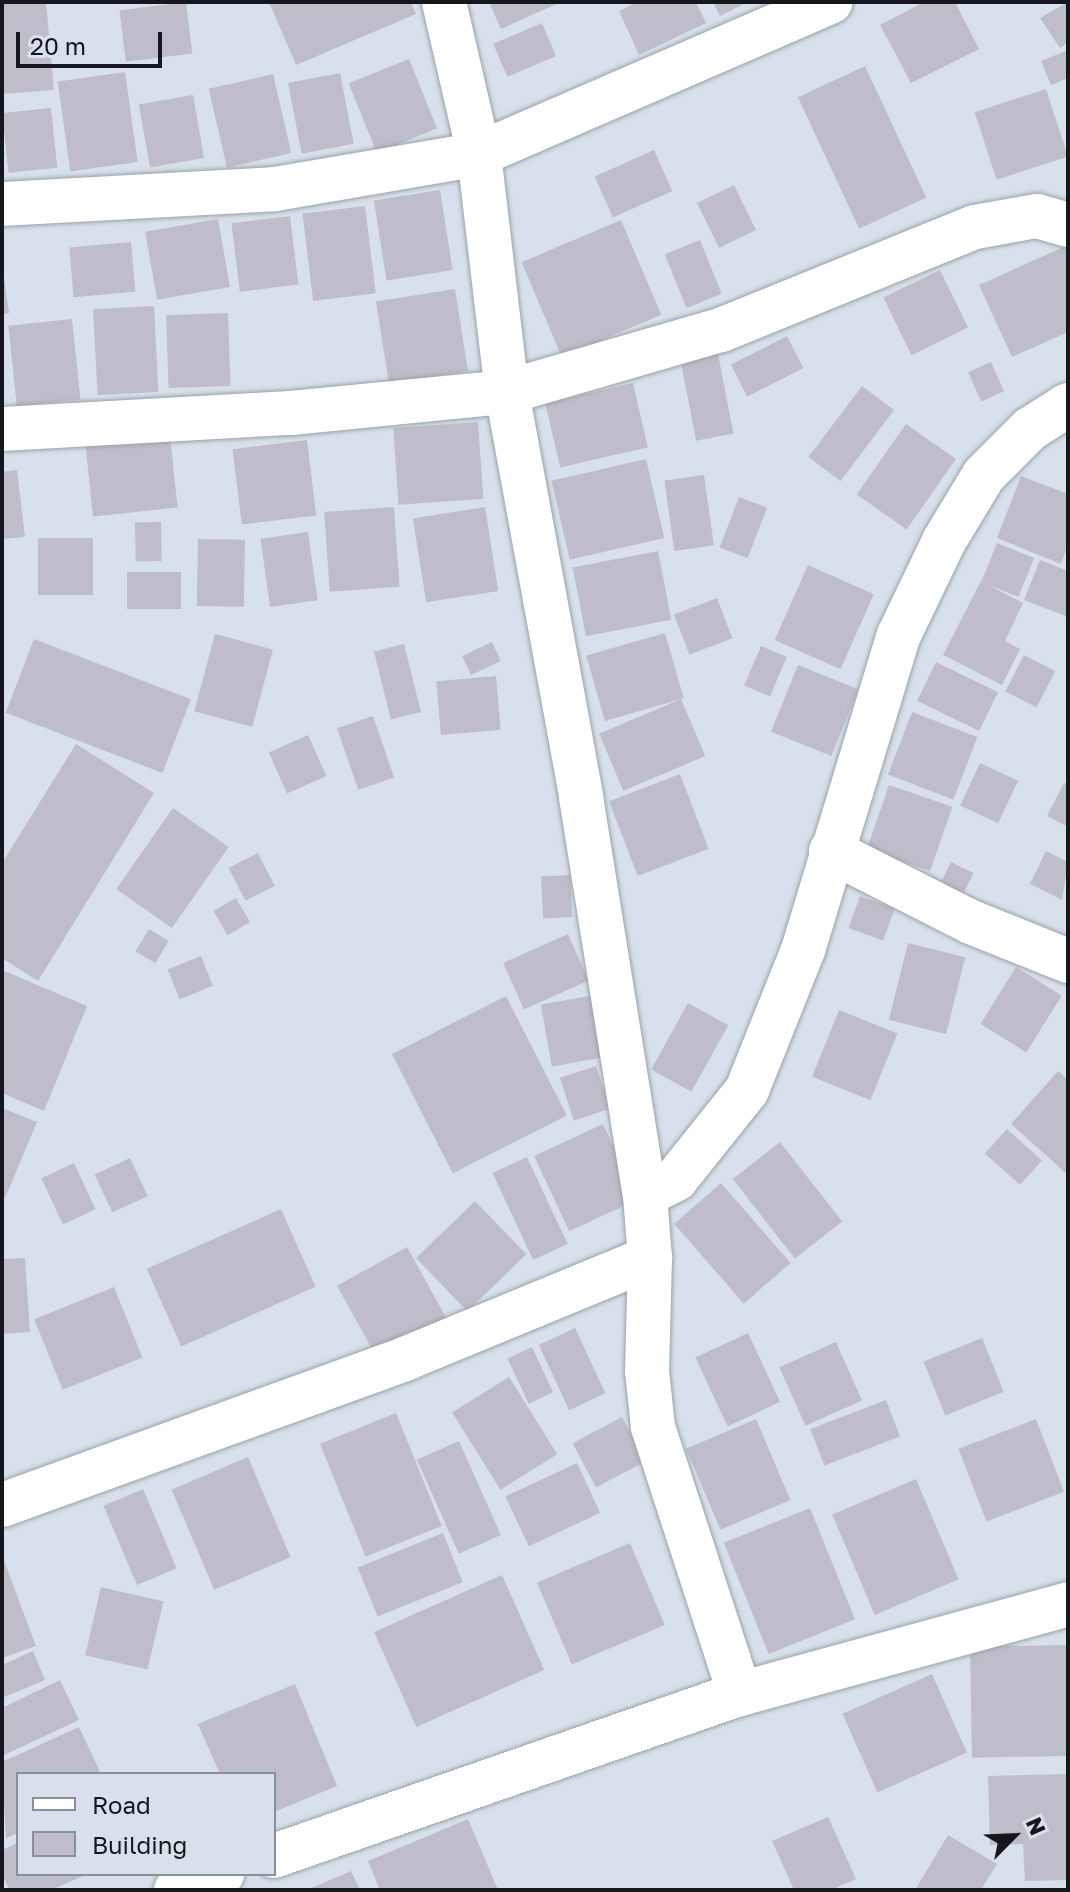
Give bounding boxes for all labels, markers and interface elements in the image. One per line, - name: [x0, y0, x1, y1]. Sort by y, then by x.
- scale bar: [20, 16, 166, 66]
- text: 20 m: [30, 31, 86, 60]
- legend: [16, 1772, 276, 1876]
- text: Road: [92, 1790, 151, 1819]
- north arrow: [974, 1796, 1054, 1876]
- text: N: [1021, 1813, 1052, 1839]
- text: Building: [92, 1830, 187, 1859]

